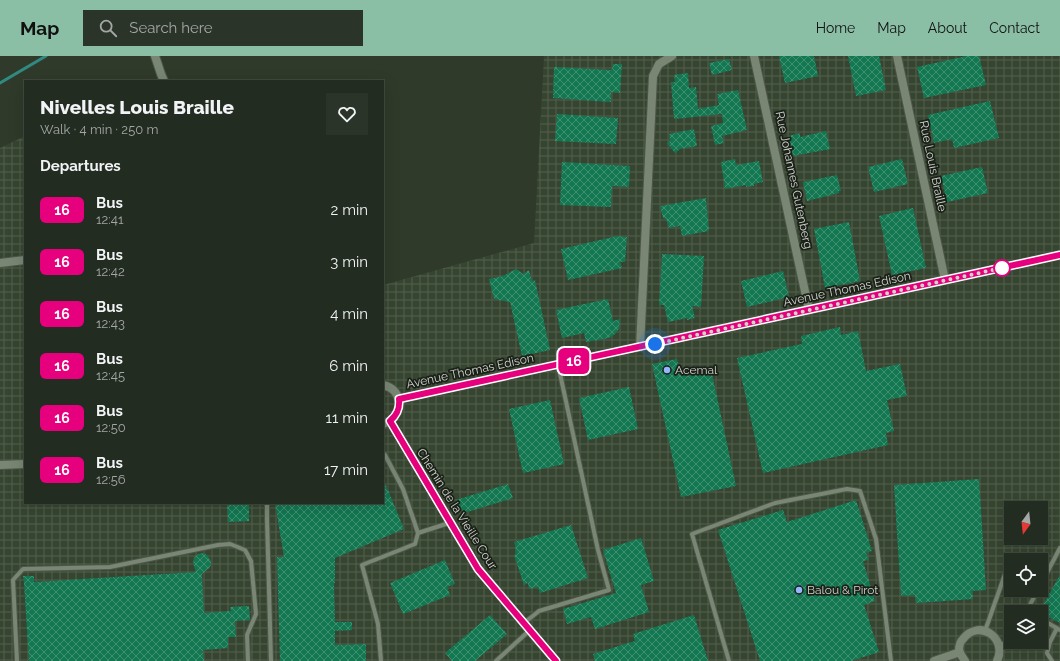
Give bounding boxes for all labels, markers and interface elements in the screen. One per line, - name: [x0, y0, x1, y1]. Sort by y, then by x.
- search box: [83, 10, 363, 46]
- text: Map: [20, 17, 59, 39]
- icon: search: [97, 17, 119, 39]
- text: Search here: [129, 19, 213, 37]
- text: Home: [816, 20, 855, 36]
- text: Map: [877, 20, 906, 36]
- text: About: [928, 20, 967, 36]
- text: Contact: [989, 20, 1040, 36]
- button: heart: [326, 93, 368, 135]
- text: Nivelles Louis Braille: [40, 96, 234, 118]
- street label: Rue Johannes Gutenberg: [773, 110, 815, 250]
- street label: Rue Louis Braille: [917, 119, 949, 213]
- text: Walk · 4 min · 250 m: [40, 122, 158, 137]
- text: Departures: [40, 157, 121, 175]
- text: Bus: [96, 194, 123, 212]
- text: 2 min: [331, 201, 368, 219]
- text: 16: [54, 202, 70, 218]
- text: 12:41: [96, 212, 123, 227]
- text: Bus: [96, 246, 123, 264]
- text: 3 min: [330, 253, 368, 271]
- text: 16: [54, 254, 70, 270]
- unlabelled marker: [993, 259, 1011, 277]
- text: 12:42: [96, 264, 125, 279]
- street label: Avenue Thomas Edison: [782, 269, 912, 309]
- text: Bus: [96, 298, 123, 316]
- text: 4 min: [330, 305, 368, 323]
- text: 16: [54, 306, 70, 322]
- text: 12:43: [96, 316, 125, 331]
- your location: [645, 334, 665, 354]
- line badge: 16: [556, 348, 592, 374]
- text: Bus: [96, 350, 123, 368]
- street label: Avenue Thomas Edison: [405, 351, 535, 391]
- text: 16: [566, 353, 582, 369]
- text: 6 min: [329, 357, 368, 375]
- text: 16: [54, 358, 70, 374]
- place label: Acemal: [675, 363, 718, 377]
- marker: Acemal: [662, 365, 672, 375]
- text: 12:45: [96, 368, 125, 383]
- text: Bus: [96, 402, 123, 420]
- text: 11 min: [326, 409, 368, 427]
- text: 16: [54, 410, 70, 426]
- text: 12:50: [96, 420, 126, 435]
- street label: Chemin de la Vieille Cour: [414, 446, 500, 573]
- text: Bus: [96, 454, 123, 472]
- text: 17 min: [324, 461, 368, 479]
- text: 16: [54, 462, 70, 478]
- text: 12:56: [96, 472, 126, 487]
- north arrow: [1004, 501, 1048, 545]
- map controls: [1004, 501, 1048, 649]
- button: locate: [1004, 553, 1048, 597]
- place label: Balou & Pirot: [807, 583, 878, 597]
- marker: Balou & Pirot: [794, 585, 804, 595]
- button: layers: [1004, 605, 1048, 649]

